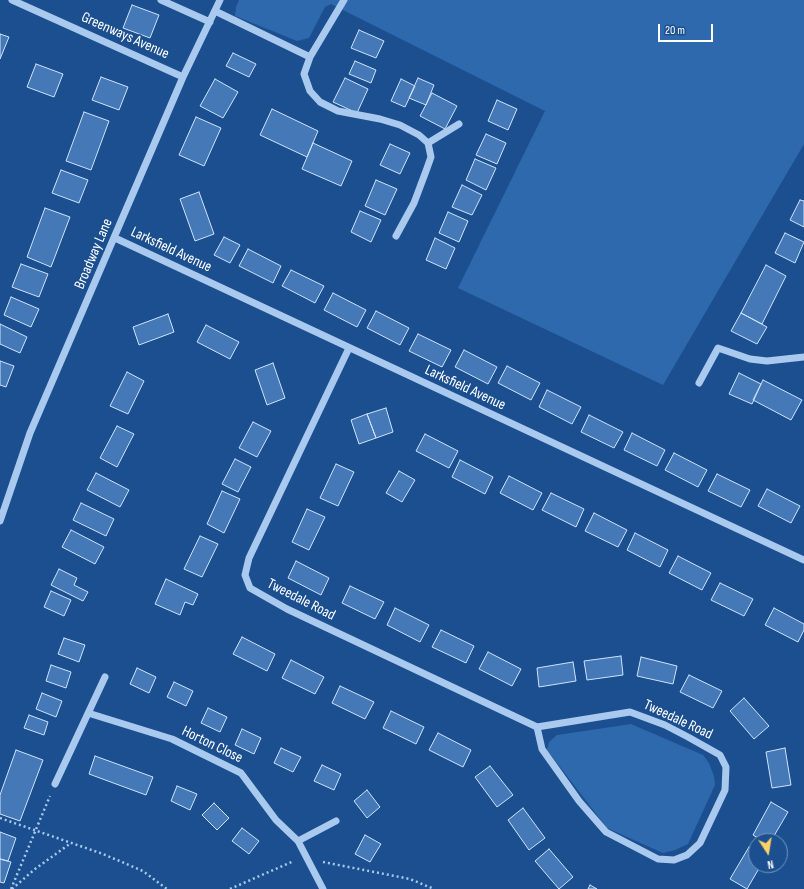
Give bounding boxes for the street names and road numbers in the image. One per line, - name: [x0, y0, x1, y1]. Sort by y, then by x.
- street label: Greenways Avenue: [78, 9, 172, 63]
- street label: Broadway Lane: [71, 216, 117, 292]
- street label: Larksfield Avenue: [128, 223, 214, 277]
- street label: Larksfield Avenue: [422, 361, 508, 415]
- street label: Tweedale Road: [264, 575, 338, 625]
- street label: Tweedale Road: [641, 696, 715, 744]
- street label: Horton Close: [179, 723, 245, 767]

